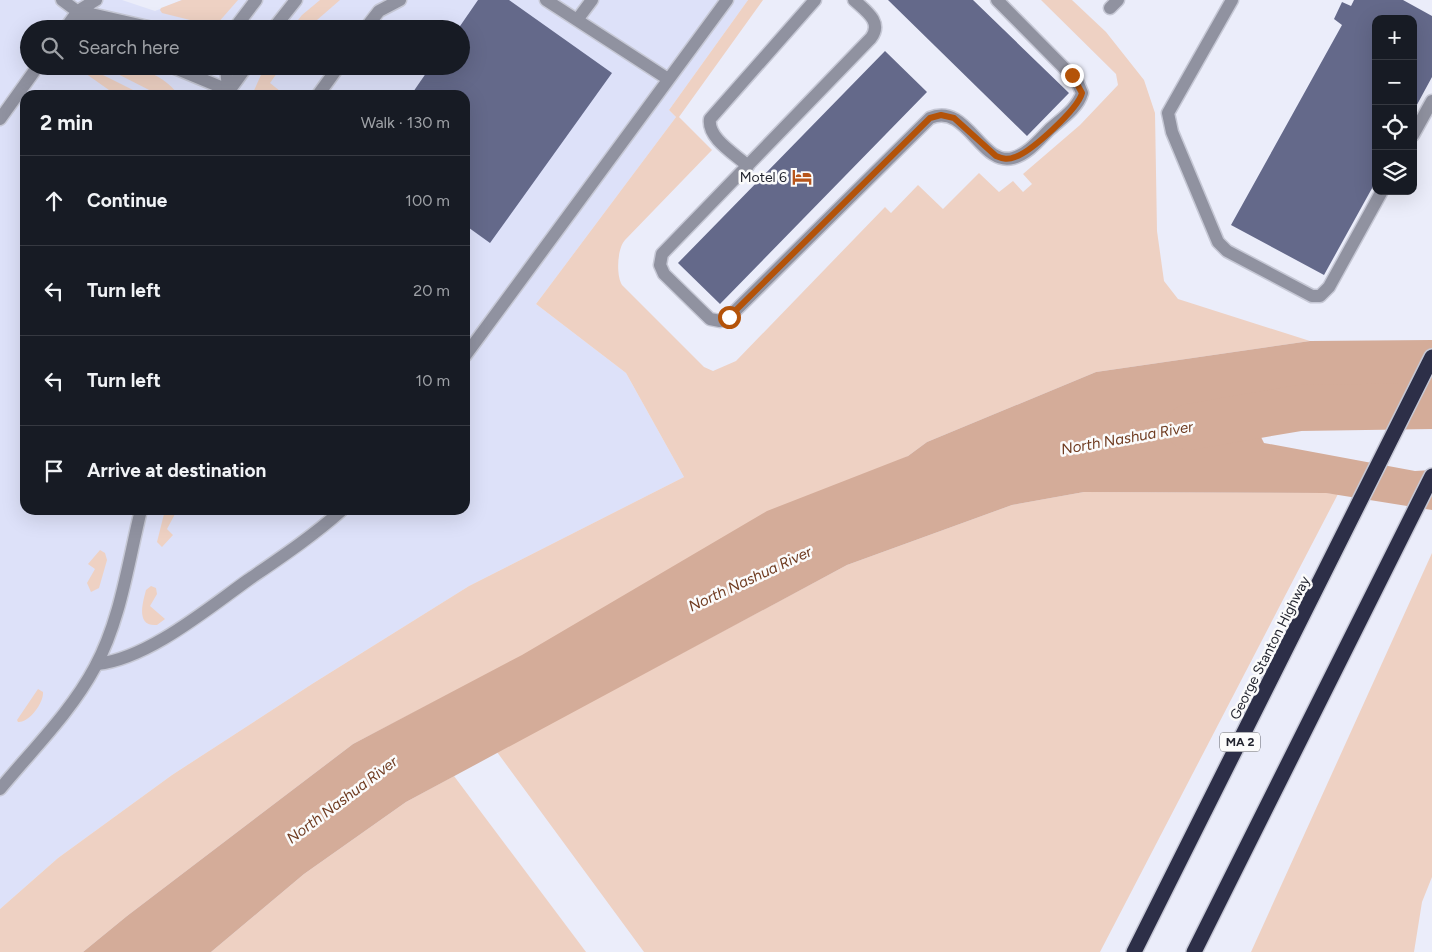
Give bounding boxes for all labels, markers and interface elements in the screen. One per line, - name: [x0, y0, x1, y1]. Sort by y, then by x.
- map controls: [1372, 15, 1417, 195]
- button: +: [1372, 15, 1417, 60]
- search box: [20, 20, 470, 75]
- icon: search: [38, 34, 66, 62]
- text: Search here: [78, 36, 180, 59]
- button: −: [1372, 60, 1417, 105]
- route end: [1061, 64, 1084, 87]
- button: locate: [1372, 105, 1417, 150]
- text: 2 min: [40, 110, 93, 135]
- text: Walk · 130 m: [361, 113, 450, 132]
- button: layers: [1372, 150, 1417, 195]
- hotel icon: Motel 6: [791, 166, 813, 188]
- place label: Motel 6: [740, 169, 787, 186]
- icon: ahead: [40, 187, 68, 215]
- text: Continue: [87, 189, 167, 212]
- text: 100 m: [405, 191, 450, 210]
- icon: left: [40, 277, 68, 305]
- text: Turn left: [87, 279, 161, 302]
- text: 20 m: [413, 281, 450, 300]
- route start: [718, 306, 741, 329]
- icon: left: [40, 367, 68, 395]
- text: Turn left: [87, 369, 161, 392]
- text: 10 m: [416, 371, 450, 390]
- water label: North Nashua River: [1060, 417, 1195, 458]
- icon: arrive: [40, 457, 68, 485]
- text: Arrive at destination: [87, 459, 266, 482]
- water label: North Nashua River: [686, 542, 815, 615]
- street label: George Stanton Highway: [1226, 573, 1314, 723]
- road number: MA 2: [1220, 732, 1260, 752]
- water label: North Nashua River: [283, 752, 402, 847]

